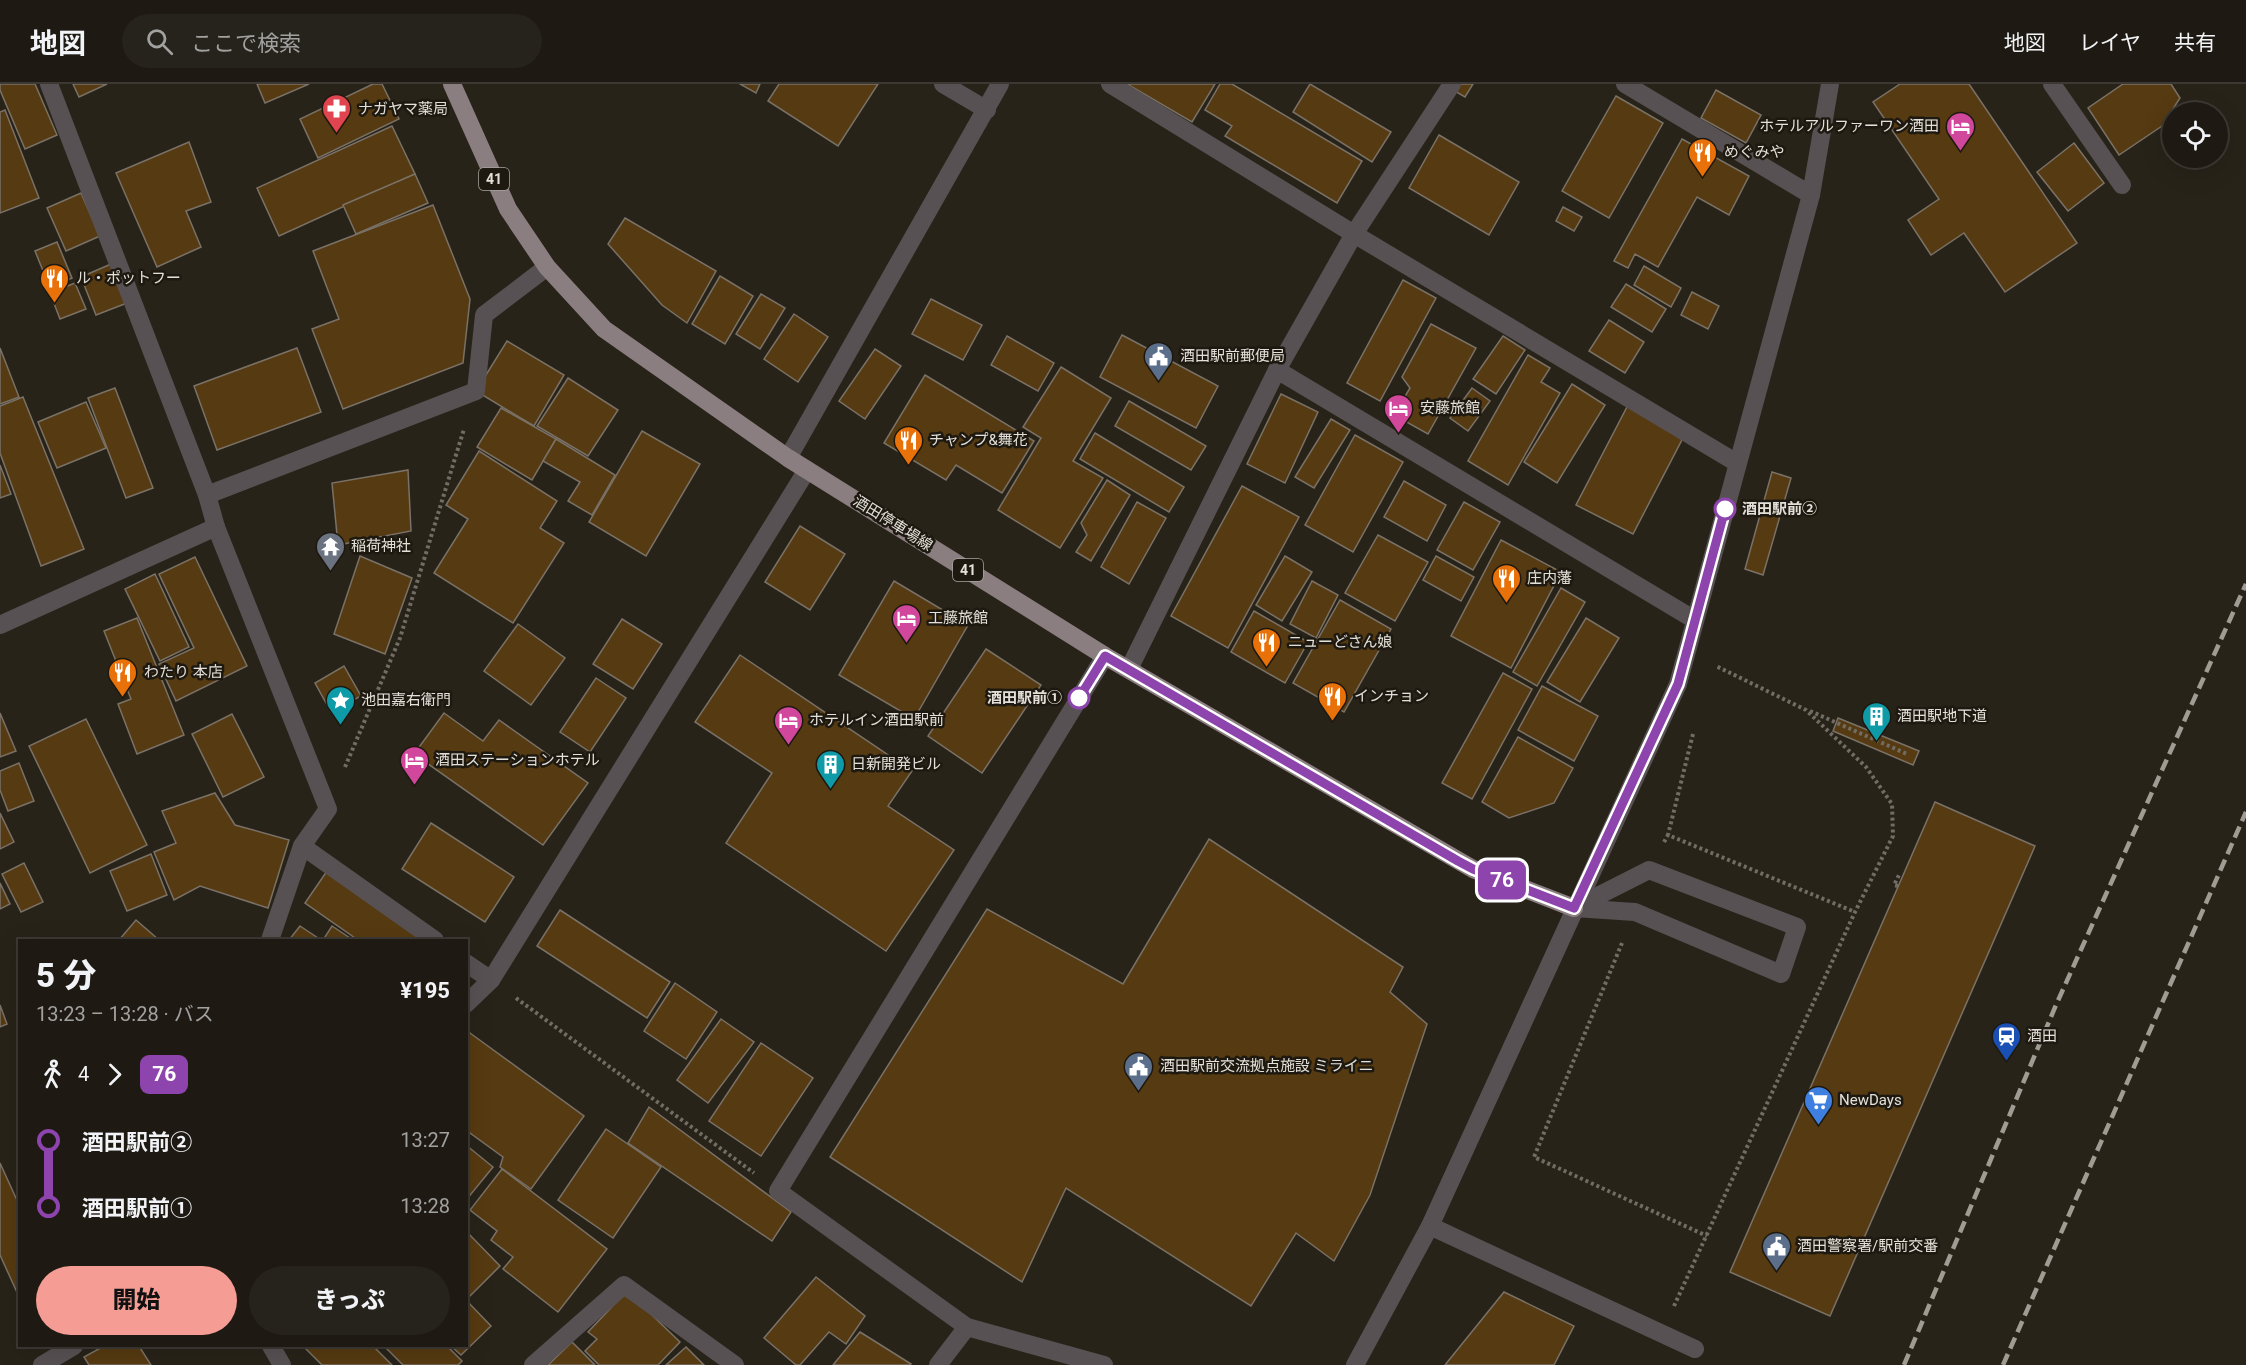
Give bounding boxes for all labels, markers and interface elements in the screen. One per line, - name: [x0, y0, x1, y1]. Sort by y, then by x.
- search box: [122, 14, 542, 68]
- icon: search: [143, 25, 176, 58]
- text: 地図: [30, 27, 86, 60]
- text: ここで検索: [191, 31, 301, 56]
- text: 地図: [2004, 31, 2046, 55]
- text: レイヤ: [2079, 31, 2141, 55]
- text: 共有: [2174, 31, 2216, 55]
- pharmacy icon: ナガヤマ薬局: [321, 93, 353, 135]
- place label: ナガヤマ薬局: [358, 100, 448, 118]
- map controls: [2162, 102, 2228, 168]
- button: locate: [2162, 102, 2228, 168]
- hotel icon: ホテルアルファーワン酒田: [1944, 110, 1976, 152]
- place label: ホテルアルファーワン酒田: [1759, 117, 1939, 135]
- restaurant icon: めぐみや: [1687, 136, 1719, 178]
- place label: めぐみや: [1724, 143, 1784, 161]
- road number: 41: [479, 168, 509, 190]
- restaurant icon: ル・ポットフー: [39, 262, 71, 304]
- place label: ル・ポットフー: [76, 269, 181, 287]
- public building icon: 酒田駅前郵便局: [1143, 340, 1175, 382]
- place label: 酒田駅前郵便局: [1180, 347, 1285, 365]
- hotel icon: 安藤旅館: [1383, 392, 1415, 434]
- place label: 安藤旅館: [1420, 399, 1480, 417]
- restaurant icon: チャンプ&舞花: [892, 424, 924, 466]
- place label: チャンプ&舞花: [929, 431, 1028, 449]
- street label: 酒田停車場線: [850, 492, 936, 554]
- marker: 酒田駅前②: [1714, 498, 1736, 520]
- place label: 酒田駅前②: [1742, 500, 1817, 518]
- temple icon: 稲荷神社: [314, 530, 346, 572]
- place label: 稲荷神社: [351, 537, 411, 555]
- road number: 41: [953, 559, 983, 581]
- restaurant icon: 庄内藩: [1490, 562, 1522, 604]
- place label: 庄内藩: [1527, 569, 1572, 587]
- hotel icon: 工藤旅館: [891, 602, 923, 644]
- place label: 工藤旅館: [928, 609, 988, 627]
- restaurant icon: ニューどさん娘: [1251, 626, 1283, 668]
- place label: ニューどさん娘: [1288, 633, 1393, 651]
- restaurant icon: わたり 本店: [107, 656, 139, 698]
- place label: わたり 本店: [144, 663, 223, 681]
- restaurant icon: インチョン: [1317, 680, 1349, 722]
- place icon: 池田嘉右衛門: [324, 684, 356, 726]
- marker: 酒田駅前①: [1068, 687, 1090, 709]
- place label: インチョン: [1354, 687, 1429, 705]
- place label: 酒田駅前①: [987, 689, 1062, 707]
- place label: 池田嘉右衛門: [361, 691, 451, 709]
- building icon: 酒田駅地下道: [1860, 700, 1892, 742]
- hotel icon: ホテルイン酒田駅前: [772, 704, 804, 746]
- place label: 酒田駅地下道: [1897, 707, 1987, 725]
- place label: ホテルイン酒田駅前: [809, 711, 944, 729]
- hotel icon: 酒田ステーションホテル: [398, 744, 430, 786]
- building icon: 日新開発ビル: [814, 748, 846, 790]
- place label: 酒田ステーションホテル: [435, 751, 600, 769]
- place label: 日新開発ビル: [851, 755, 941, 773]
- line badge: 76: [1475, 860, 1529, 900]
- text: 76: [1490, 868, 1514, 892]
- text: 5 分: [36, 956, 96, 995]
- text: ¥195: [400, 978, 450, 1003]
- text: 13:23 – 13:28 · バス: [36, 1002, 214, 1026]
- station icon: 酒田: [1990, 1020, 2022, 1062]
- place label: 酒田: [2027, 1027, 2057, 1045]
- public building icon: 酒田駅前交流拠点施設 ミライニ: [1123, 1050, 1155, 1092]
- place label: 酒田駅前交流拠点施設 ミライニ: [1160, 1057, 1374, 1075]
- icon: walk: [36, 1058, 69, 1091]
- icon: forward: [98, 1058, 131, 1091]
- text: 4: [78, 1062, 89, 1086]
- text: 76: [152, 1062, 176, 1086]
- supermarket icon: NewDays: [1802, 1084, 1834, 1126]
- place label: NewDays: [1839, 1091, 1902, 1109]
- text: 13:27: [400, 1128, 450, 1152]
- text: 酒田駅前②: [82, 1130, 192, 1155]
- text: 13:28: [400, 1194, 450, 1218]
- text: 酒田駅前①: [82, 1196, 192, 1221]
- public building icon: 酒田警察署/駅前交番: [1760, 1230, 1792, 1272]
- place label: 酒田警察署/駅前交番: [1797, 1237, 1938, 1255]
- button: 開始: [36, 1266, 237, 1335]
- button: きっぷ: [249, 1266, 450, 1335]

